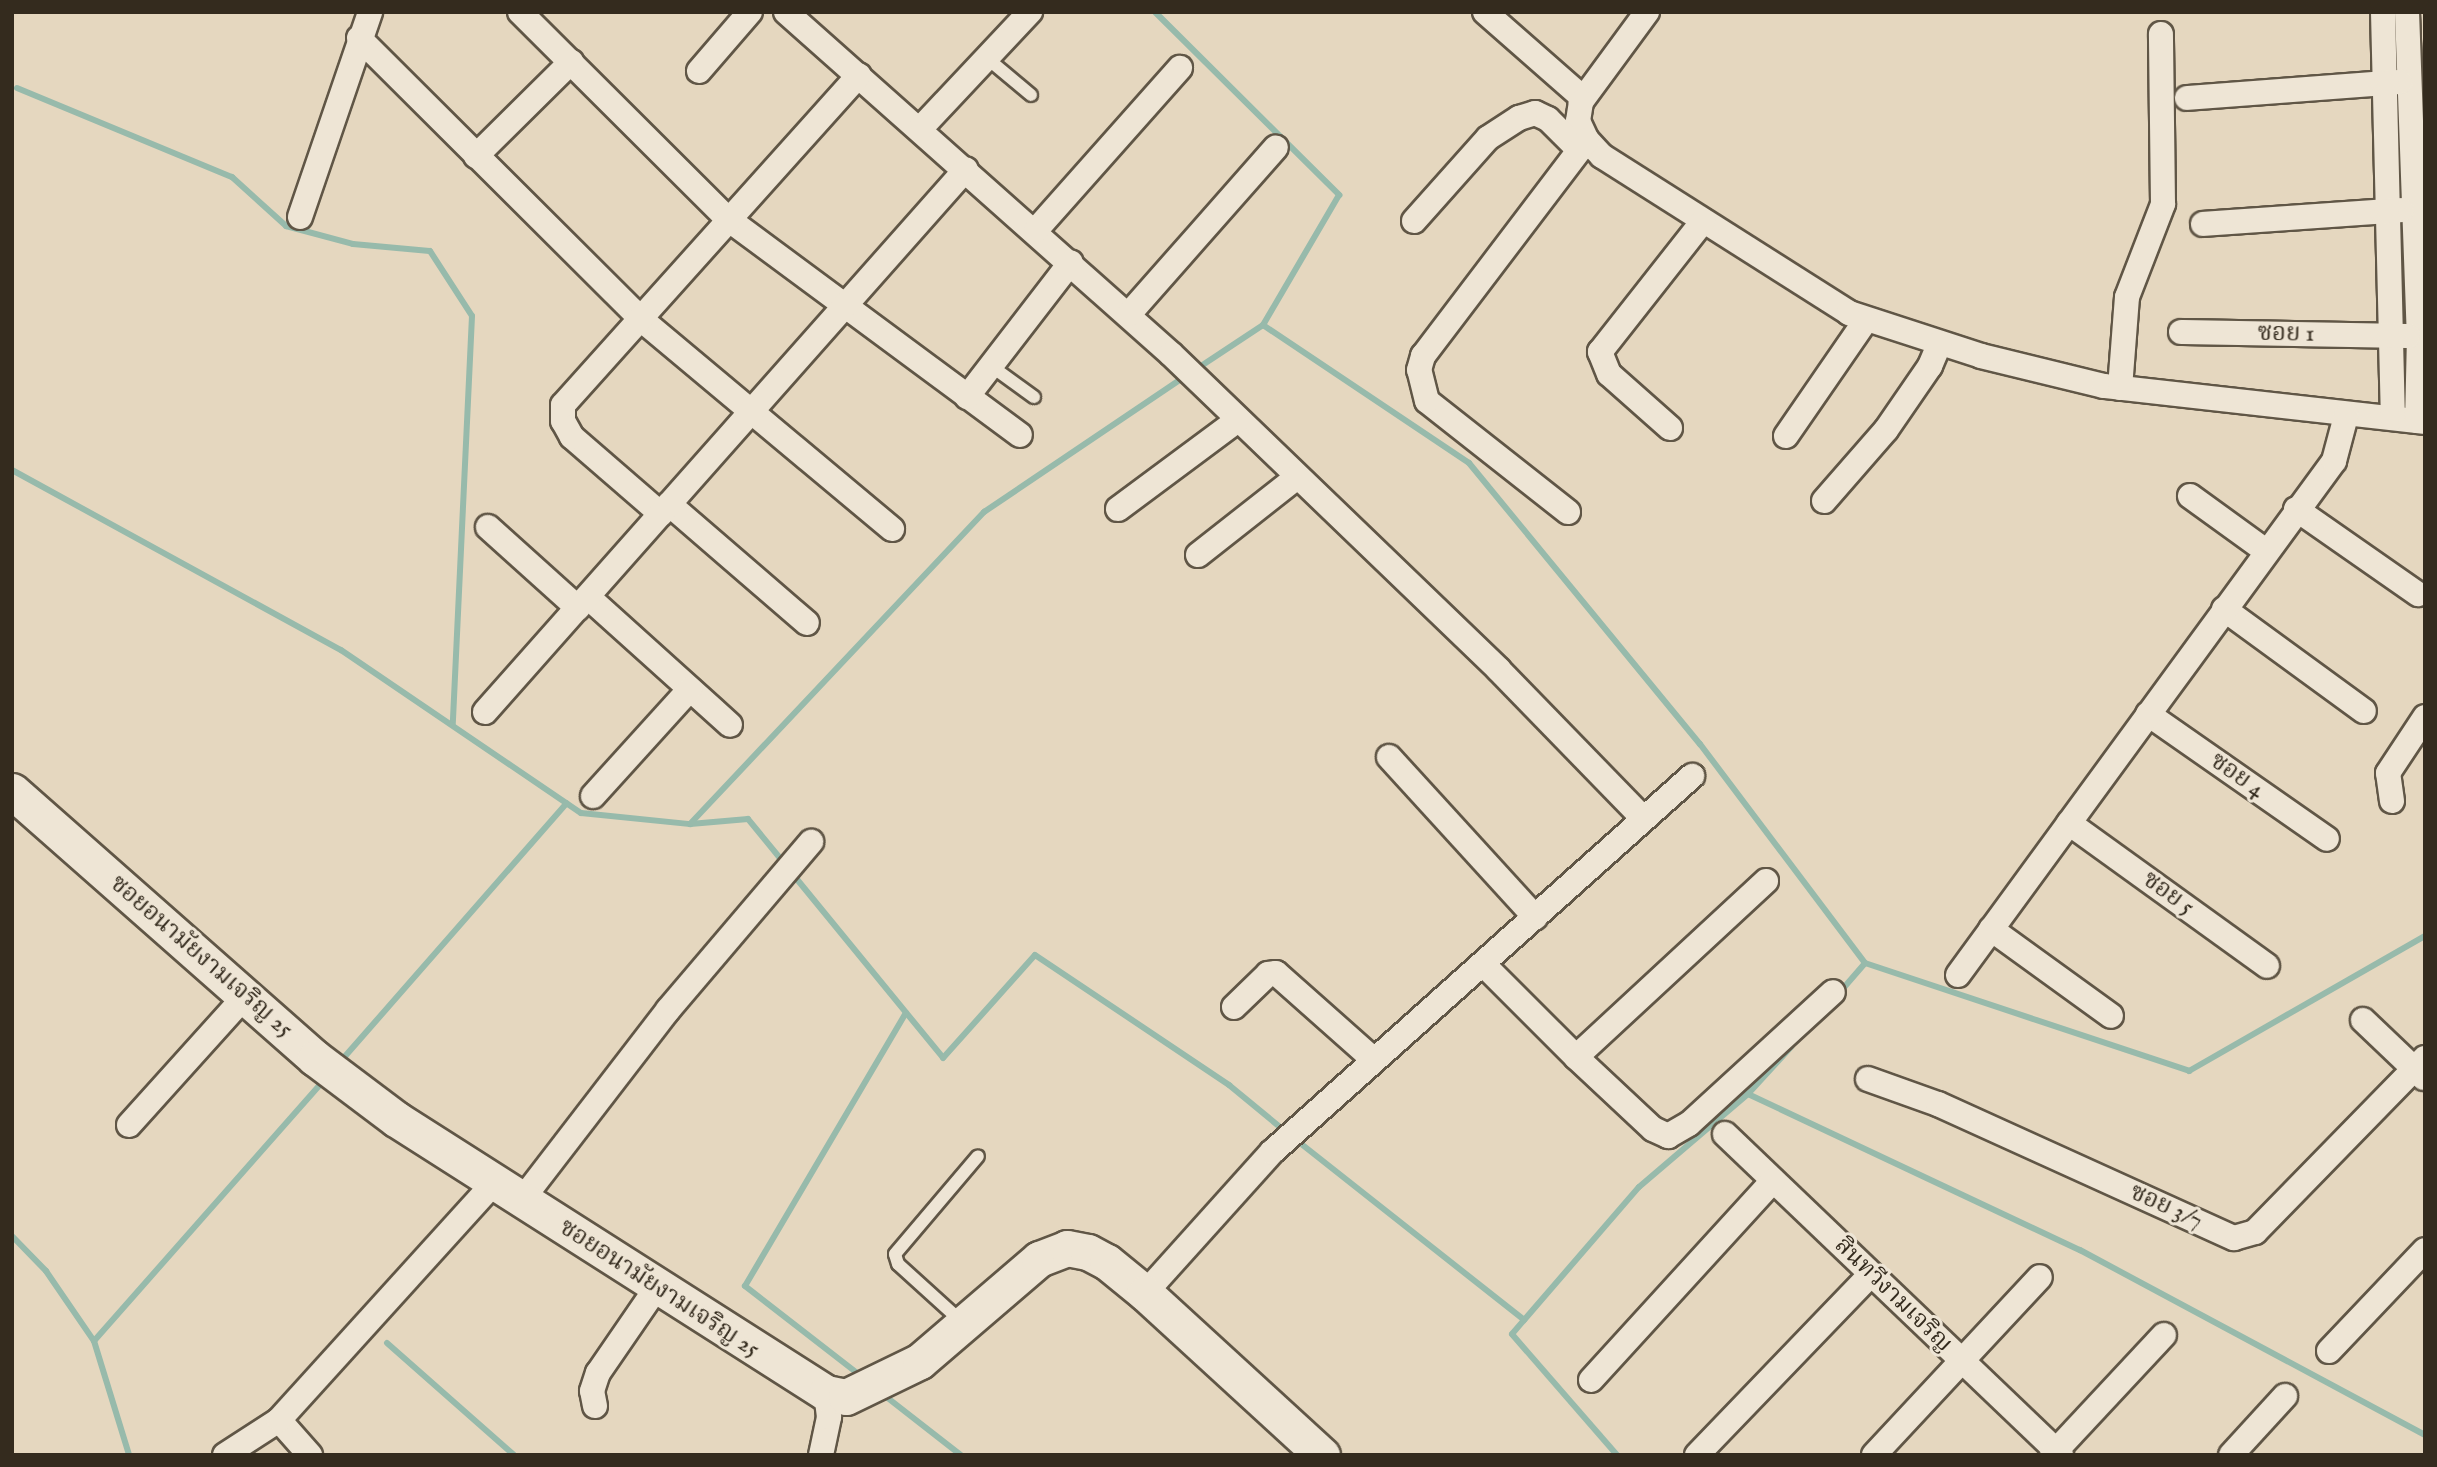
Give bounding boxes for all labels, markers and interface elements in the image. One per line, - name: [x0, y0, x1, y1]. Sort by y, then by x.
- street label: ซอย 1: [2257, 319, 2315, 349]
- street label: ซอย 4: [2204, 747, 2270, 805]
- street label: ซอย 5: [2137, 866, 2199, 922]
- street label: ซอยอนามัยงามเจริญ 25: [104, 870, 298, 1044]
- street label: ซอย 3/7: [2125, 1178, 2207, 1236]
- street label: ซอยอนามัยงามเจริญ 25: [553, 1213, 765, 1365]
- street label: สินทวีงามเจริญ: [1828, 1232, 1958, 1358]

